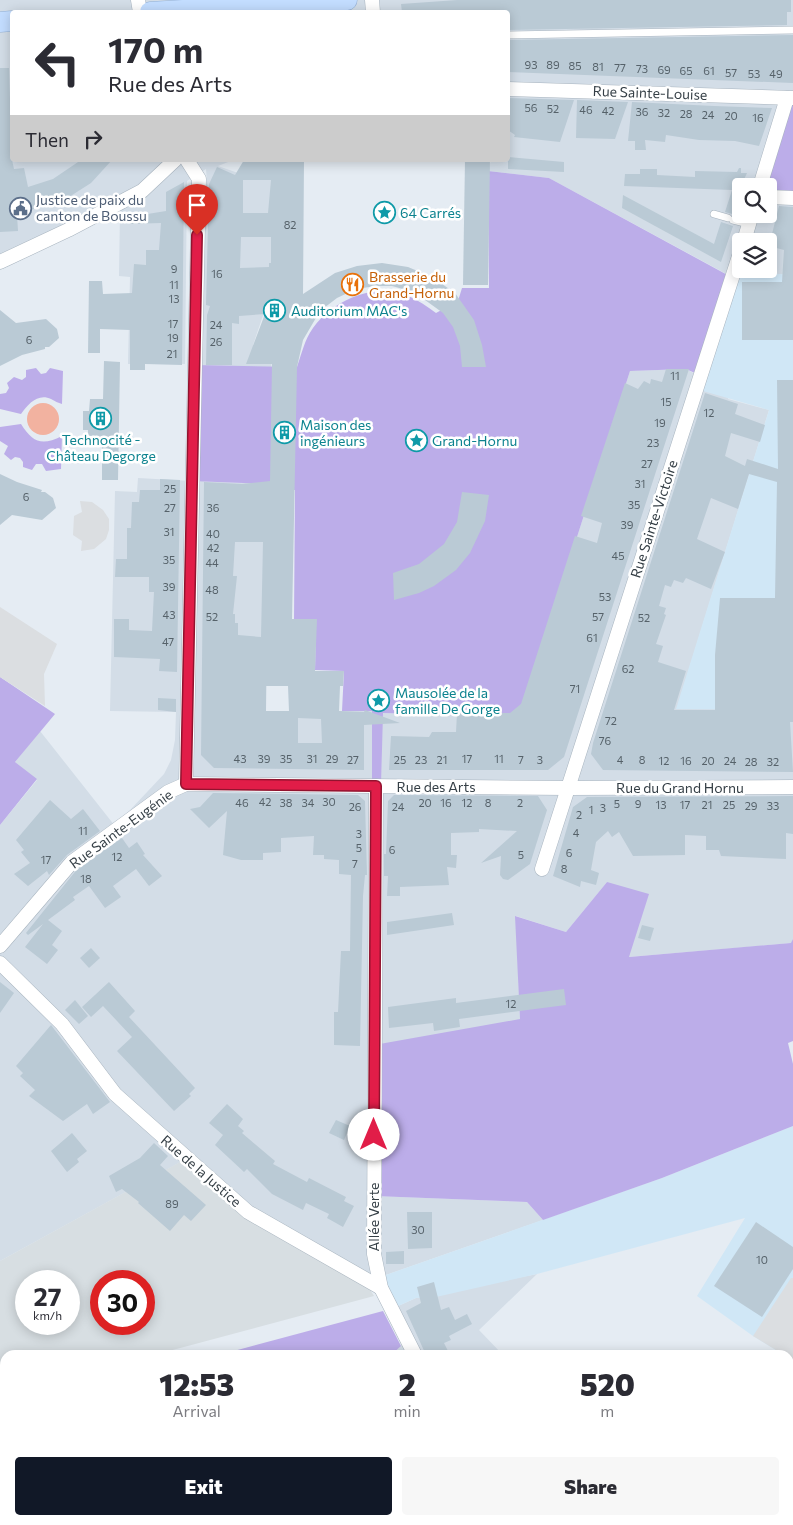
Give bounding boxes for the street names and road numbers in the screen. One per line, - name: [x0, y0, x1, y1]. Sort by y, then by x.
- street label: Rue Sainte-Louise: [592, 82, 708, 103]
- street label: Rue Sainte-Victoire: [626, 458, 681, 580]
- street label: Rue des Arts: [396, 778, 476, 795]
- street label: Rue du Grand Hornu: [616, 779, 744, 796]
- street label: Rue Sainte-Eugénie: [66, 785, 176, 872]
- street label: Rue de la Justice: [158, 1131, 245, 1210]
- street label: Allée Verte: [365, 1183, 382, 1251]

